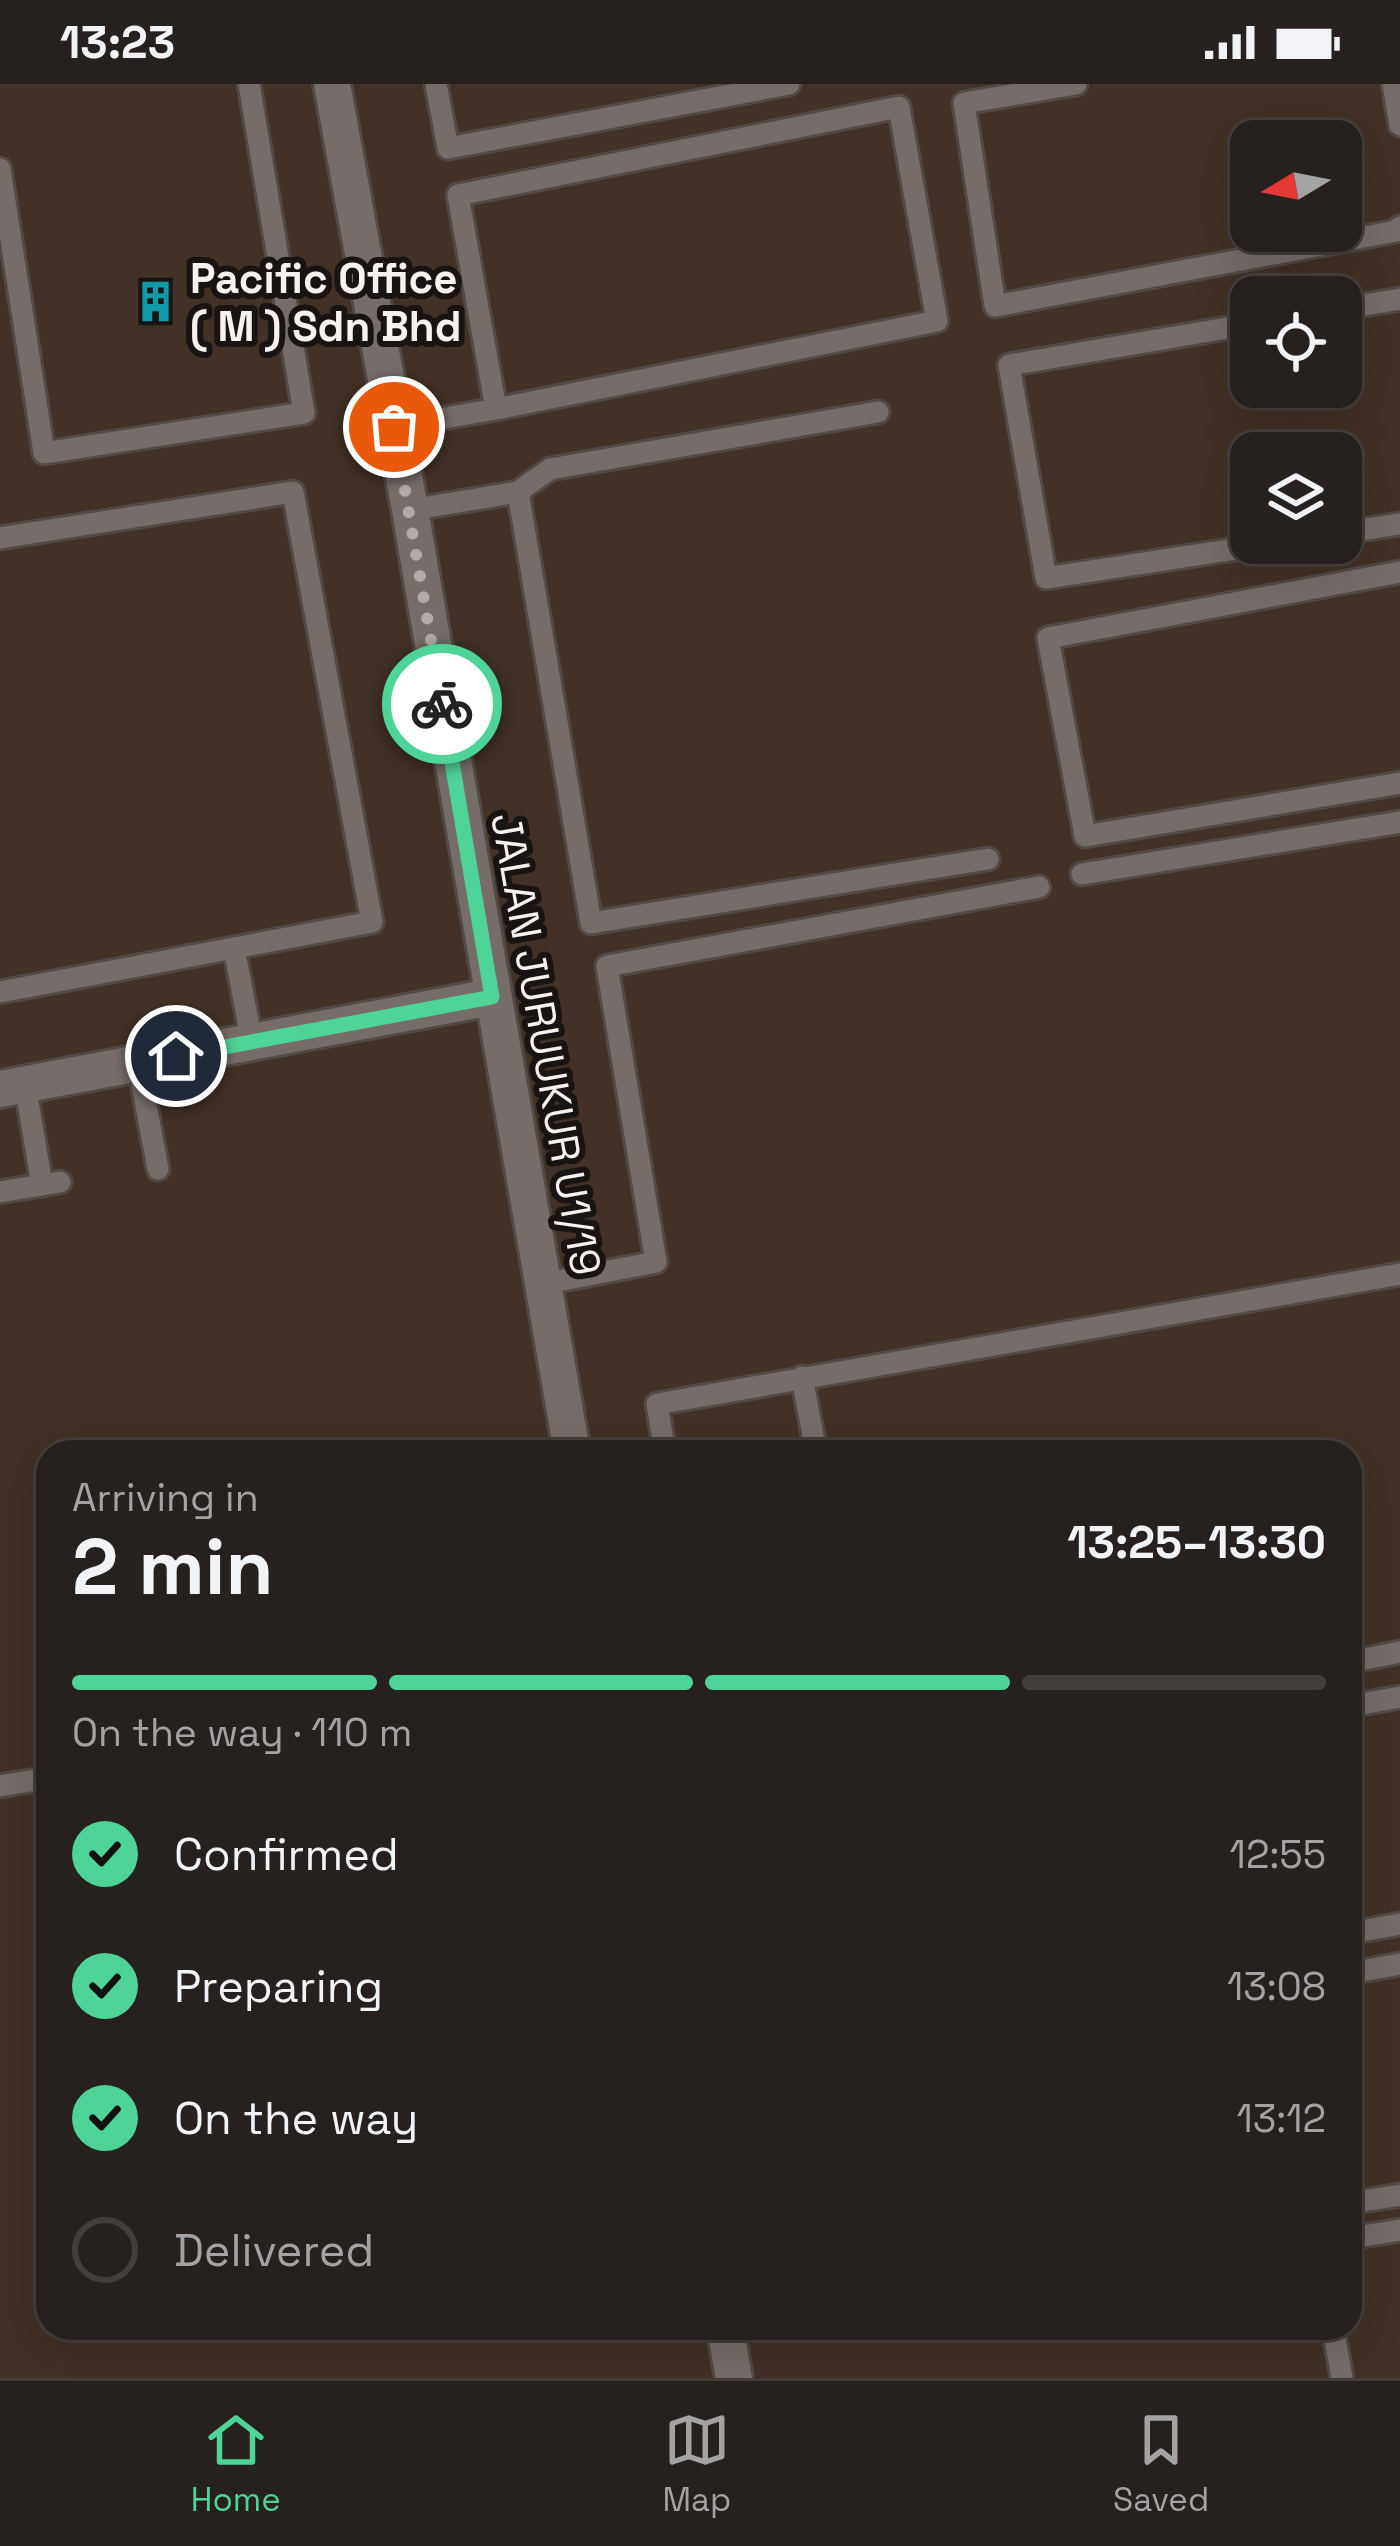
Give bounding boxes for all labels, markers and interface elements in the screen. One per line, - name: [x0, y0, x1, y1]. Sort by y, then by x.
- text: 13:23: [60, 14, 175, 71]
- north arrow: [1230, 120, 1362, 252]
- map controls: [1230, 120, 1362, 564]
- place label: Pacific Office ( M ) Sdn Bhd: [190, 252, 462, 353]
- button: locate: [1230, 276, 1362, 408]
- building icon: Pacific Office ( M ) Sdn Bhd: [133, 279, 179, 325]
- pin: [343, 376, 445, 478]
- icon: bag: [361, 394, 427, 460]
- button: layers: [1230, 432, 1362, 564]
- courier: [382, 644, 502, 764]
- icon: bike: [409, 671, 475, 737]
- street label: JALAN JURUUKUR U1/19: [479, 809, 613, 1279]
- pin: [125, 1005, 227, 1107]
- icon: home: [143, 1023, 209, 1089]
- text: Arriving in: [72, 1473, 259, 1522]
- text: 13:25–13:30: [1067, 1514, 1326, 1571]
- text: 2 min: [72, 1517, 274, 1617]
- text: On the way · 110 m: [72, 1708, 412, 1757]
- icon: check: [72, 1821, 138, 1887]
- text: Confirmed: [174, 1826, 399, 1883]
- text: 12:55: [1230, 1830, 1326, 1879]
- icon: check: [72, 1953, 138, 2019]
- text: Preparing: [174, 1958, 383, 2015]
- text: 13:08: [1227, 1962, 1326, 2011]
- icon: check: [72, 2085, 138, 2151]
- text: On the way: [174, 2090, 418, 2147]
- text: 13:12: [1236, 2094, 1326, 2143]
- text: Delivered: [174, 2222, 374, 2279]
- tab: Home: [191, 2407, 281, 2521]
- tab: Map: [662, 2407, 731, 2521]
- tab: Saved: [1113, 2407, 1209, 2521]

